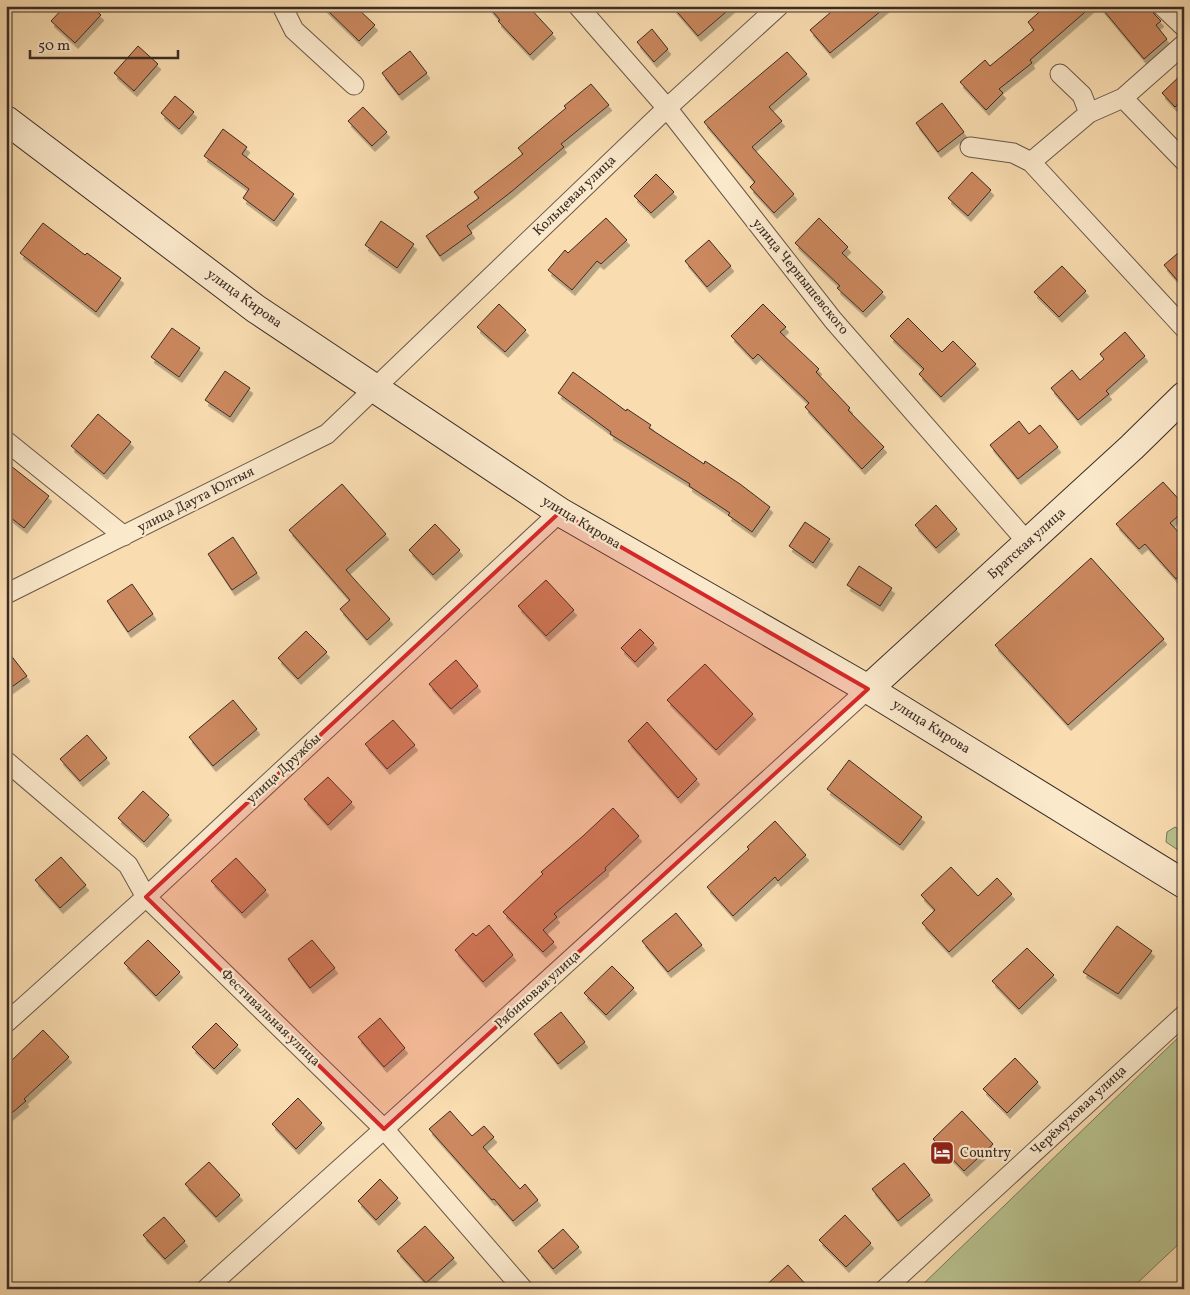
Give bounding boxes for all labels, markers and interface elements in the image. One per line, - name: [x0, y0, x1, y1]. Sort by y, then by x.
- scale bar: [30, 28, 178, 60]
- text: 50 m: [38, 36, 70, 57]
- street label: Кольцевая улица: [529, 151, 621, 241]
- street label: улица Чернышевского: [747, 215, 853, 339]
- street label: улица Кирова: [202, 265, 286, 333]
- street label: улица Даута Юлтыя: [134, 462, 258, 538]
- street label: улица Кирова: [538, 492, 624, 554]
- street label: Братская улица: [984, 504, 1070, 584]
- street label: улица Кирова: [888, 695, 974, 759]
- street label: улица Дружбы: [242, 729, 326, 809]
- street label: Рябиновая улица: [491, 946, 585, 1034]
- street label: Фестивальная улица: [216, 965, 324, 1071]
- street label: Черёмуховая улица: [1027, 1061, 1131, 1161]
- hotel icon: Country: [929, 1140, 955, 1166]
- place label: Country: [960, 1144, 1012, 1163]

